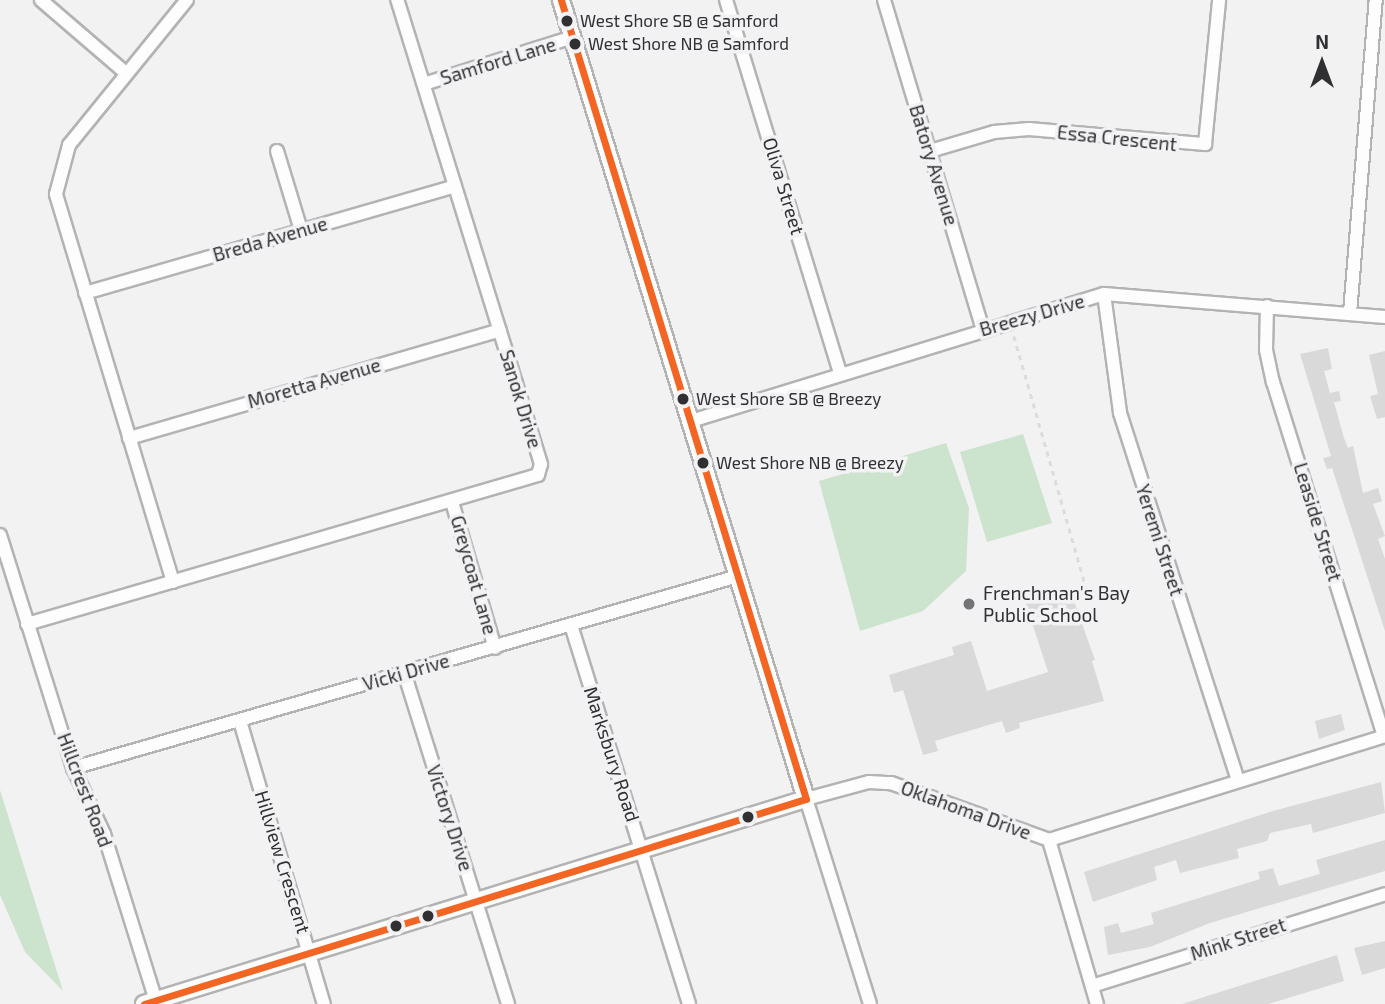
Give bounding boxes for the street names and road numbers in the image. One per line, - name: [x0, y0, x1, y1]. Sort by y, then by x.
- street label: Samford Lane: [437, 33, 559, 89]
- street label: Batory Avenue: [905, 102, 963, 228]
- street label: Essa Crescent: [1056, 120, 1178, 156]
- street label: Oliva Street: [758, 135, 810, 237]
- street label: Breda Avenue: [210, 212, 330, 266]
- street label: Breezy Drive: [977, 289, 1087, 341]
- street label: Sanok Drive: [495, 347, 547, 451]
- street label: Moretta Avenue: [245, 353, 383, 413]
- street label: Leaside Street: [1289, 460, 1347, 584]
- street label: Yeremi Street: [1131, 481, 1189, 599]
- street label: Greycoat Lane: [446, 513, 502, 637]
- street label: Vicki Drive: [360, 649, 452, 695]
- street label: Marksbury Road: [579, 683, 645, 825]
- street label: Hillcrest Road: [53, 730, 117, 850]
- street label: Victory Drive: [422, 762, 478, 874]
- street label: Oklahoma Drive: [898, 776, 1034, 844]
- street label: Hillview Crescent: [250, 788, 316, 936]
- street label: Mink Street: [1187, 913, 1289, 965]

